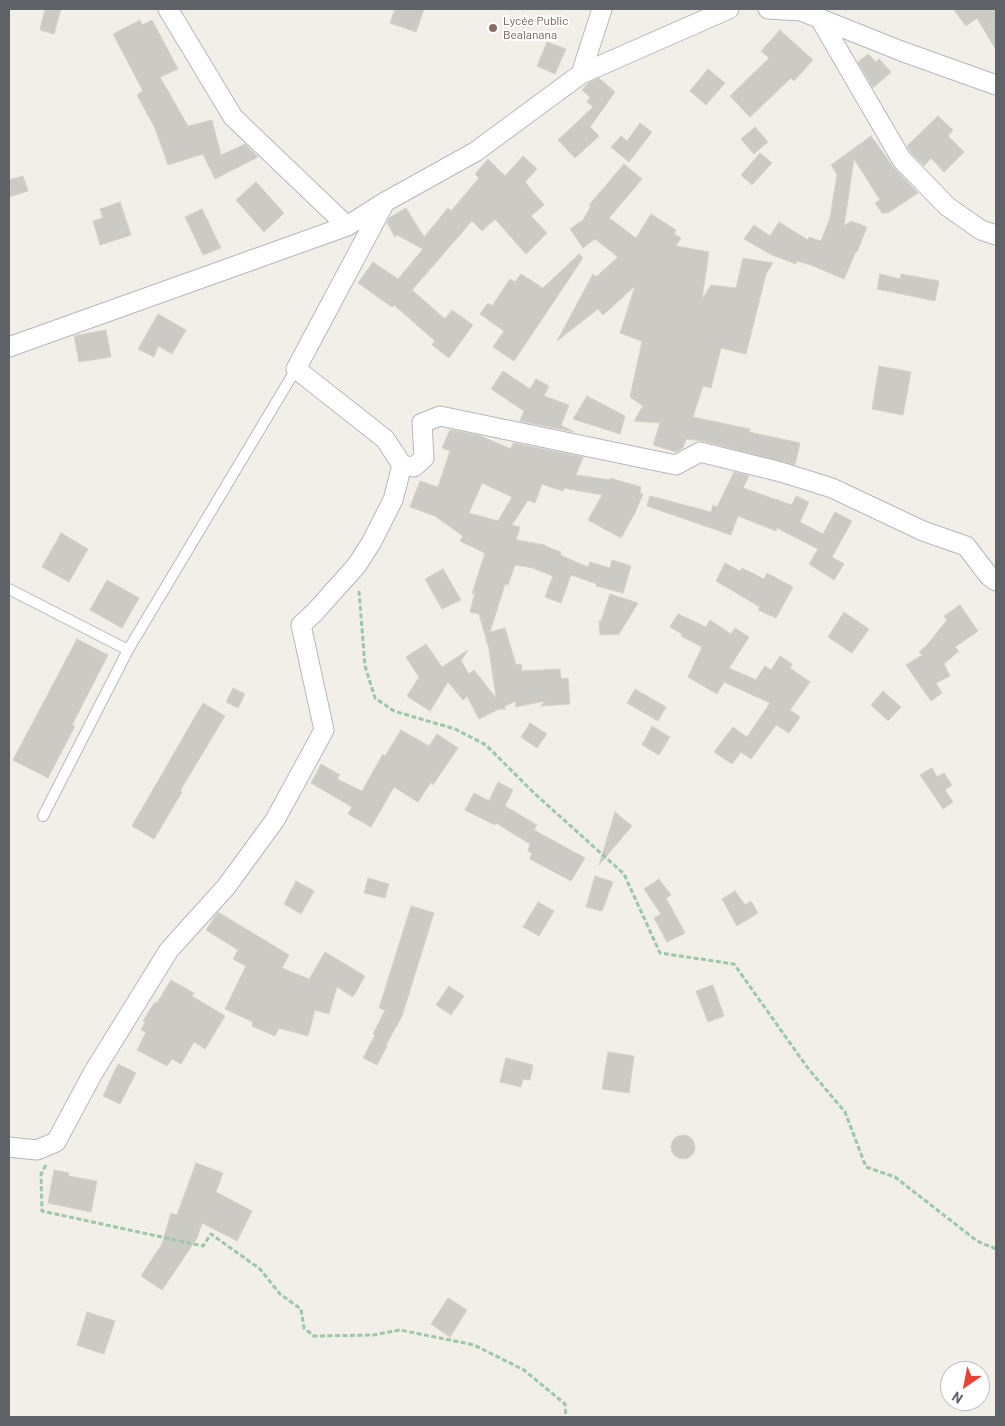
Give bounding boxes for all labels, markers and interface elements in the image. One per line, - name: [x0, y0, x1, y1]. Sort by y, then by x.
- place label: Lycée Public Bealanana: [503, 14, 569, 42]
- marker: Lycée Public Bealanana: [487, 22, 499, 34]
- north arrow: [940, 1361, 990, 1411]
- text: N: [949, 1388, 966, 1408]

